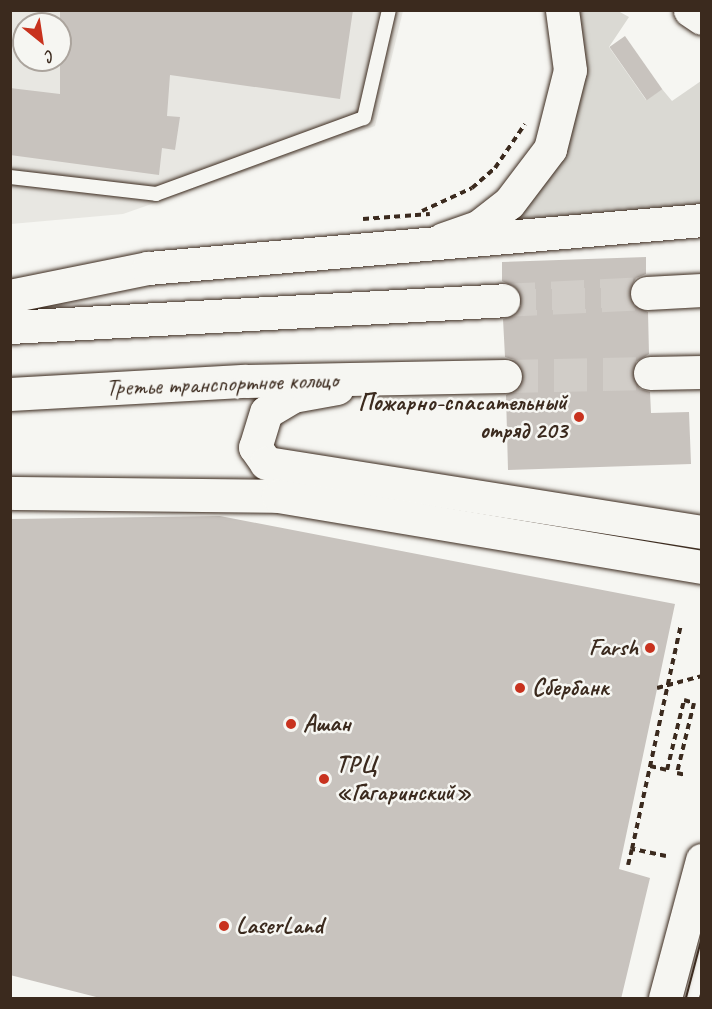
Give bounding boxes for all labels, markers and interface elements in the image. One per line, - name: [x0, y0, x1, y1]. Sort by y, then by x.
- north arrow: [12, 12, 72, 72]
- text: С: [42, 45, 58, 66]
- street label: Третье транспортное кольцо: [105, 366, 339, 402]
- place label: Пожарно-спасательный отряд 203: [358, 389, 567, 445]
- marker: Пожарно-спасательный отряд 203: [572, 410, 586, 424]
- place label: Farsh: [589, 634, 638, 662]
- marker: Farsh: [643, 641, 657, 655]
- place label: Сбербанк: [532, 674, 609, 702]
- marker: Сбербанк: [513, 681, 527, 695]
- place label: Ашан: [303, 710, 351, 738]
- marker: Ашан: [284, 717, 298, 731]
- place label: ТРЦ «Гагаринский»: [336, 751, 471, 807]
- marker: ТРЦ «Гагаринский»: [317, 772, 331, 786]
- place label: LaserLand: [236, 912, 323, 940]
- marker: LaserLand: [217, 919, 231, 933]

